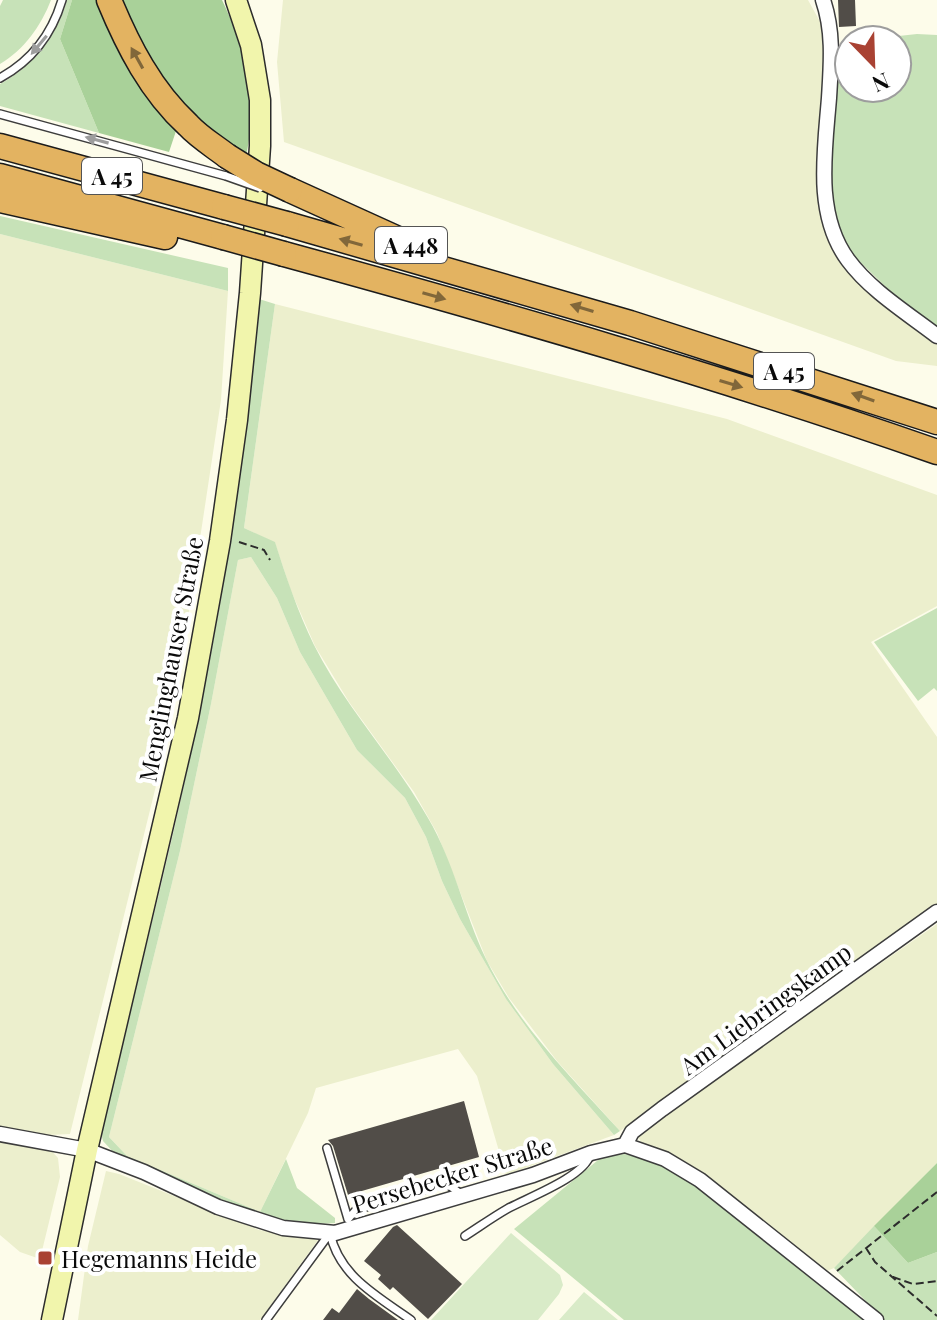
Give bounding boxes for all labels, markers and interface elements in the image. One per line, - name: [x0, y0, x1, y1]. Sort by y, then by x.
- north arrow: [833, 24, 913, 104]
- one-way arrow: [31, 35, 48, 55]
- one-way arrow: [130, 47, 144, 69]
- text: N: [868, 66, 894, 100]
- one-way arrow: [84, 133, 108, 146]
- road number: A 45: [82, 158, 142, 194]
- road number: A 448: [375, 227, 447, 263]
- one-way arrow: [339, 235, 363, 248]
- one-way arrow: [421, 290, 446, 302]
- one-way arrow: [569, 301, 593, 314]
- road number: A 45: [754, 353, 814, 389]
- one-way arrow: [719, 378, 743, 391]
- one-way arrow: [851, 390, 875, 402]
- street label: Menglinghauser Straße: [131, 534, 209, 784]
- street label: Am Liebringskamp: [672, 935, 857, 1082]
- street label: Persebecker Straße: [348, 1128, 556, 1220]
- place label: Hegemanns Heide: [61, 1242, 257, 1274]
- marker: Hegemanns Heide: [36, 1249, 54, 1267]

